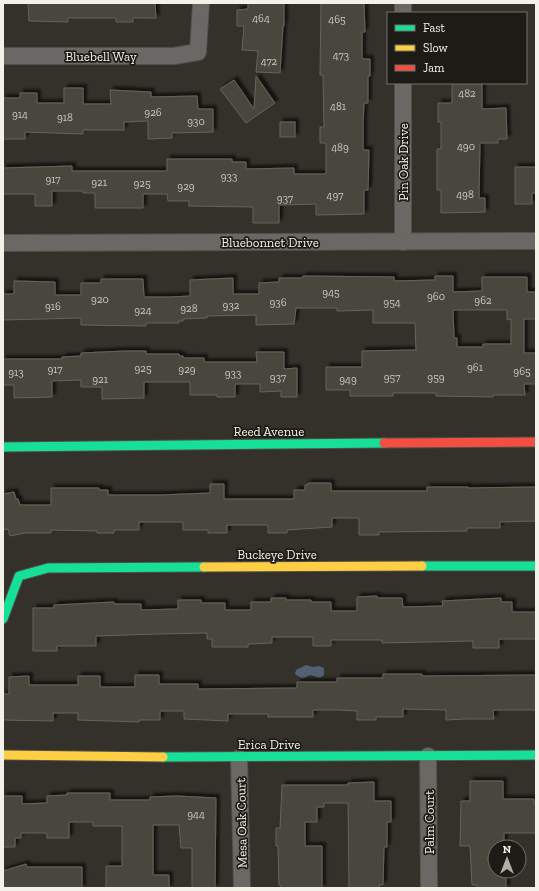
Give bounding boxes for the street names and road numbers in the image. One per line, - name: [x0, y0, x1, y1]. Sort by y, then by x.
- street label: Bluebell Way: [65, 49, 137, 64]
- street label: Pin Oak Drive: [396, 123, 411, 201]
- street label: Bluebonnet Drive: [221, 235, 319, 250]
- street label: Reed Avenue: [234, 424, 304, 439]
- street label: Buckeye Drive: [237, 547, 317, 562]
- street label: Erica Drive: [238, 737, 300, 752]
- street label: Mesa Oak Court: [233, 778, 250, 868]
- street label: Palm Court: [422, 790, 437, 854]

